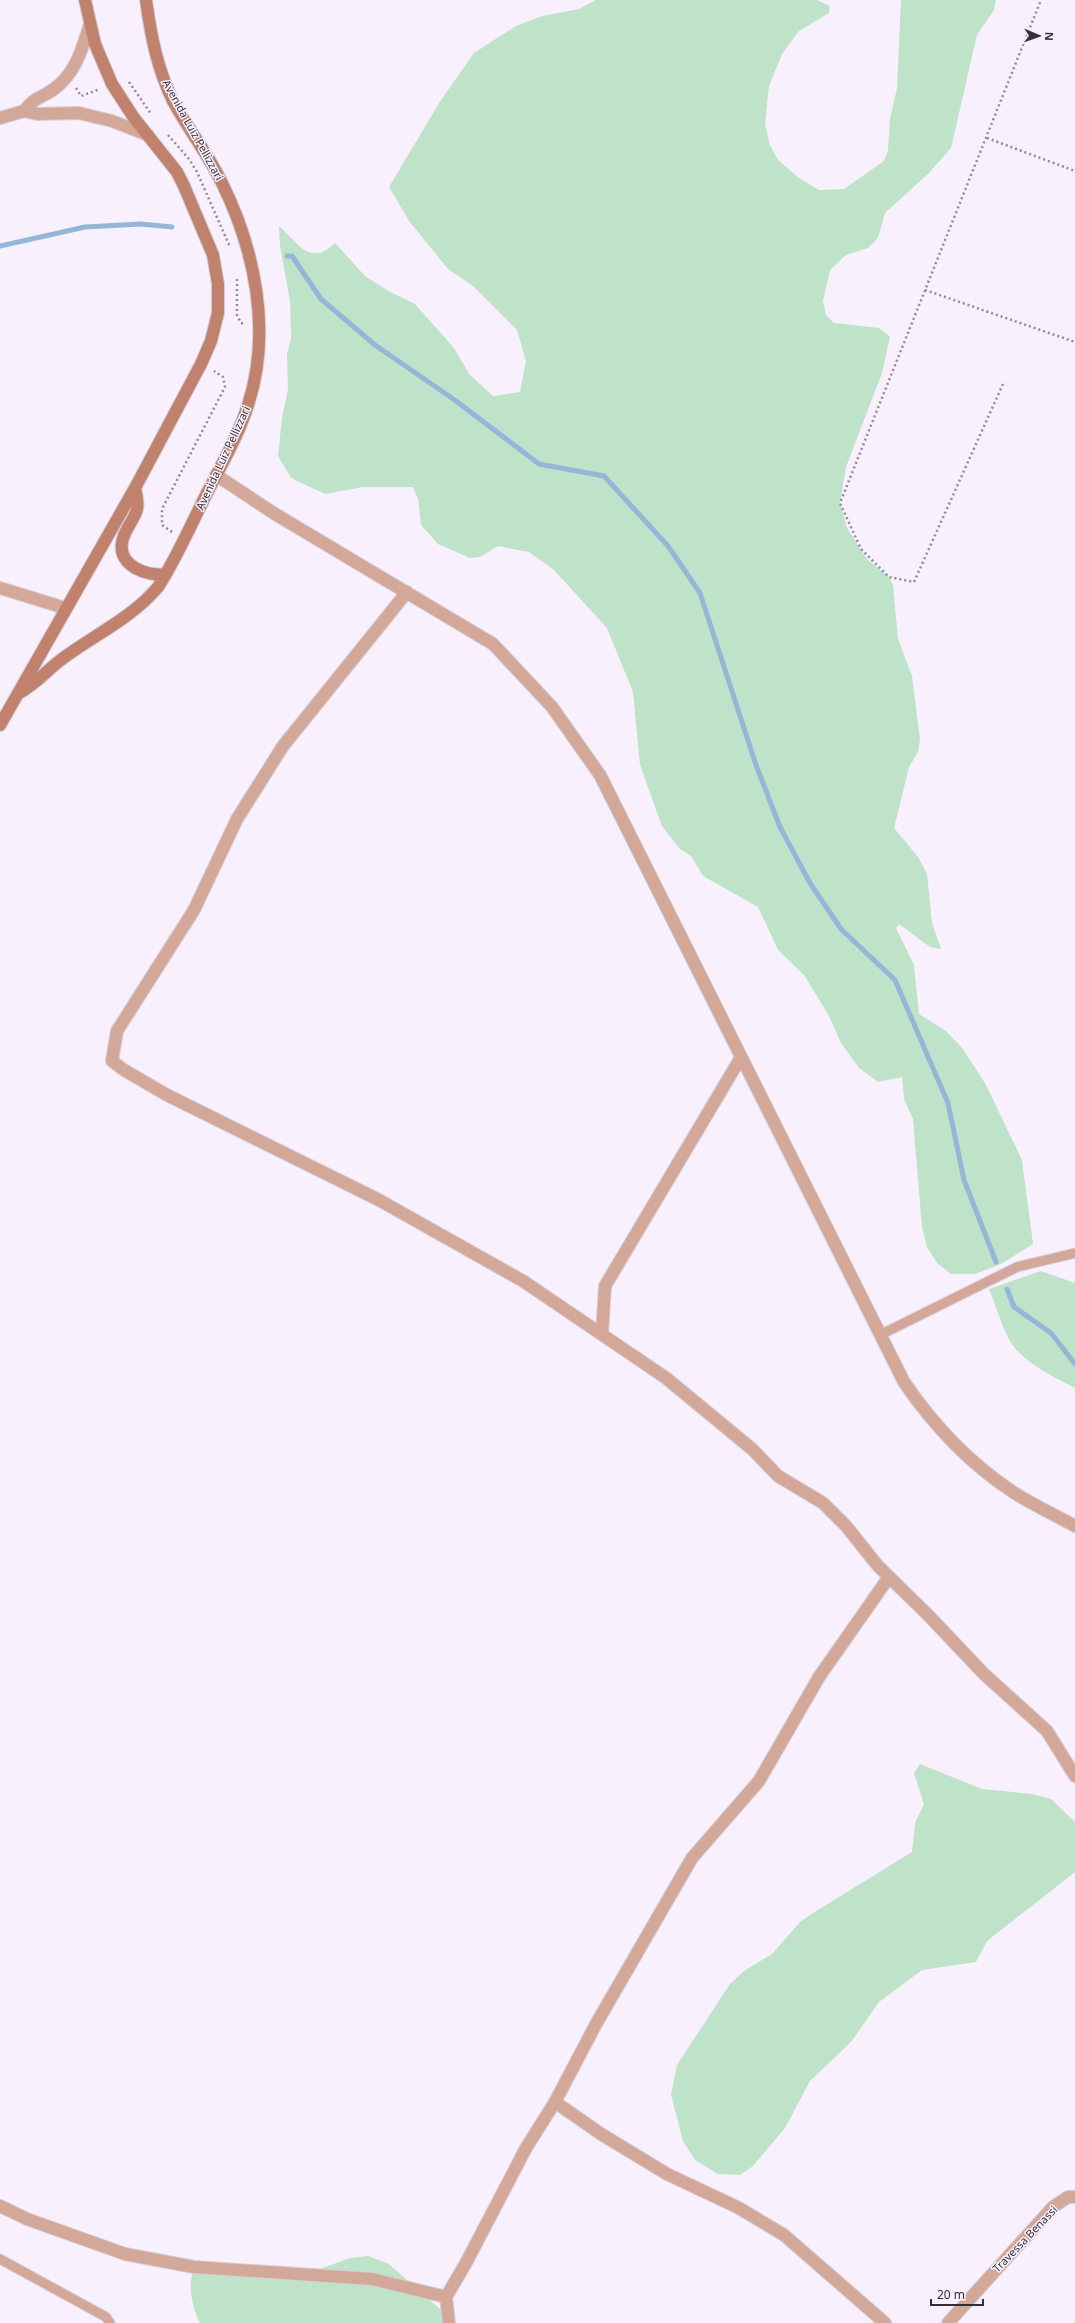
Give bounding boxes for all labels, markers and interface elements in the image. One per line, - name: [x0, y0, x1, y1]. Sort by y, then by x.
- north arrow: [1019, 16, 1059, 56]
- text: N: [1042, 32, 1057, 41]
- street label: Avenida Luiz Pellizzari: [159, 77, 227, 183]
- street label: Avenida Luiz Pellizzari: [192, 403, 253, 512]
- street label: Travessa Benassi: [989, 2202, 1060, 2275]
- scale bar: [931, 2281, 983, 2307]
- text: 20 m: [937, 2286, 965, 2303]

